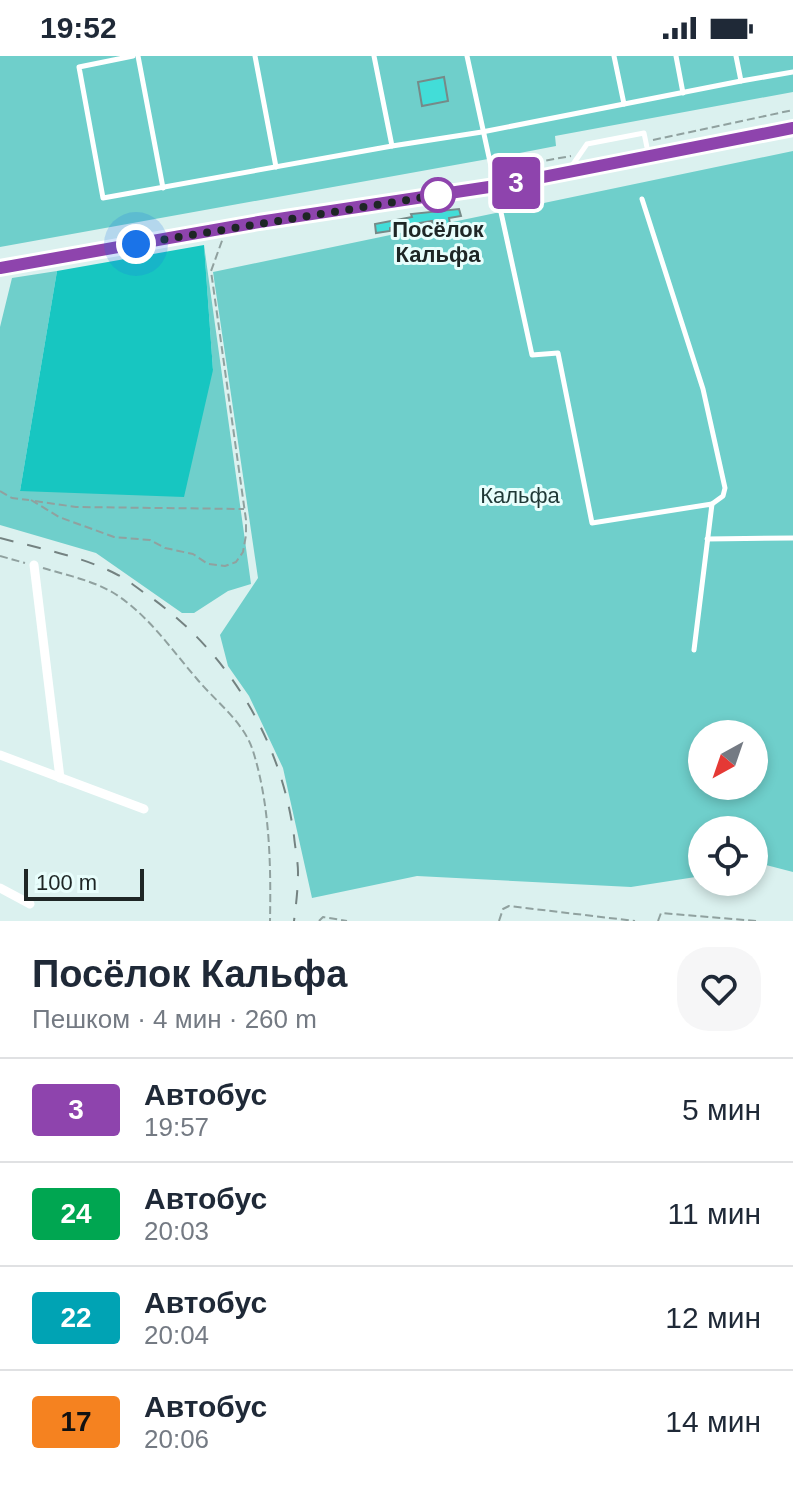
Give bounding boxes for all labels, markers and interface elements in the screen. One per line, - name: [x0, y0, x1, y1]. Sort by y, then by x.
- text: 19:52: [40, 11, 117, 44]
- line badge: 3: [490, 157, 542, 209]
- text: 3: [508, 167, 524, 198]
- marker: Посёлок Кальфа: [421, 178, 455, 212]
- place label: Посёлок Кальфа: [392, 217, 485, 267]
- your location: [116, 224, 156, 264]
- park label: Кальфа: [480, 483, 561, 508]
- north arrow: [688, 720, 768, 800]
- map controls: [688, 720, 768, 896]
- button: locate: [688, 816, 768, 896]
- scale bar: [24, 865, 144, 901]
- text: 100 m: [36, 870, 97, 895]
- button: heart: [677, 947, 761, 1031]
- text: Посёлок Кальфа: [32, 953, 347, 995]
- text: Пешком · 4 мин · 260 m: [32, 1004, 317, 1034]
- text: Автобус: [144, 1078, 267, 1111]
- text: 5 мин: [682, 1093, 761, 1126]
- text: 3: [68, 1094, 84, 1125]
- text: 19:57: [144, 1112, 209, 1142]
- text: Автобус: [144, 1182, 267, 1215]
- text: 11 мин: [668, 1197, 761, 1230]
- text: 24: [60, 1198, 92, 1229]
- text: 20:03: [144, 1216, 209, 1246]
- text: Автобус: [144, 1286, 267, 1319]
- text: 12 мин: [665, 1301, 761, 1334]
- text: 22: [60, 1302, 92, 1333]
- text: 20:04: [144, 1320, 209, 1350]
- text: Автобус: [144, 1390, 267, 1423]
- text: 14 мин: [665, 1405, 761, 1438]
- text: 17: [60, 1406, 92, 1437]
- text: 20:06: [144, 1424, 209, 1454]

